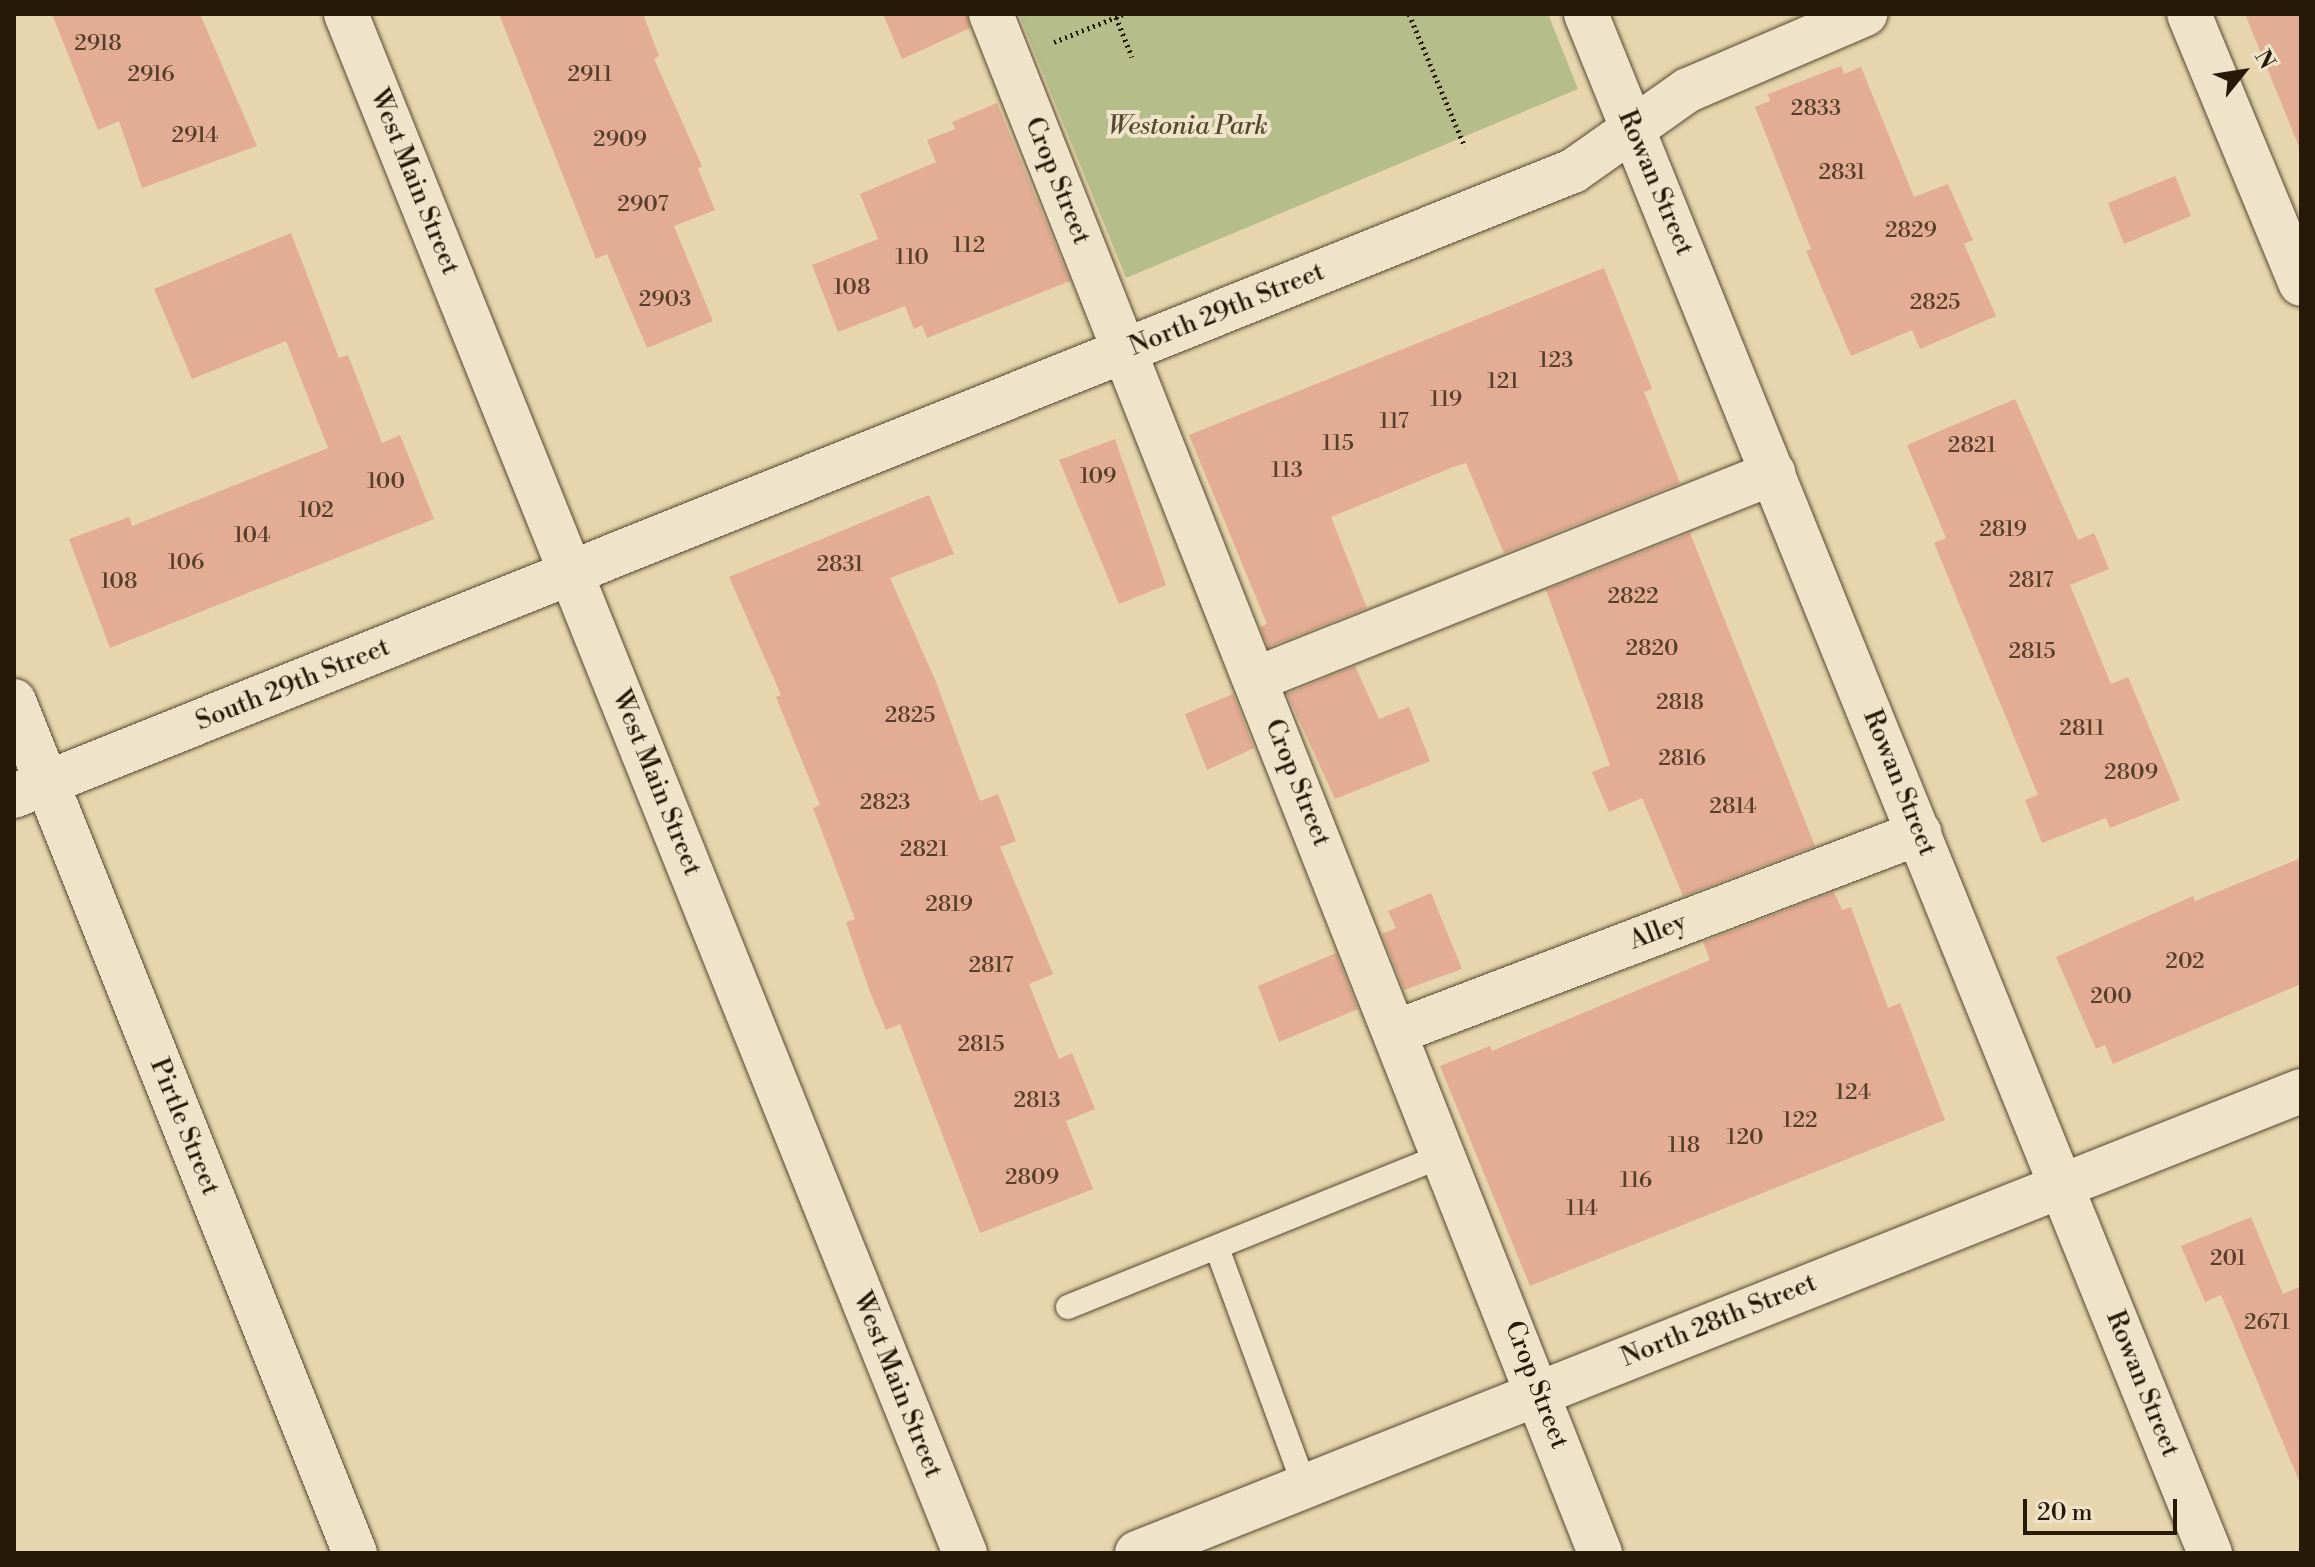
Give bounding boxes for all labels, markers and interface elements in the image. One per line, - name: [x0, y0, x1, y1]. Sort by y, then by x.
- house number: 2918: [74, 31, 122, 57]
- north arrow: [2203, 32, 2283, 112]
- text: N: [2248, 45, 2280, 74]
- house number: 2916: [127, 62, 175, 88]
- house number: 2911: [568, 62, 612, 88]
- street label: West Main Street: [363, 85, 465, 279]
- house number: 2833: [1791, 96, 1841, 122]
- street label: Rowan Street: [1610, 106, 1700, 260]
- park label: Westonia Park: [1108, 111, 1268, 143]
- street label: Crop Street: [1017, 113, 1097, 249]
- house number: 2914: [172, 123, 218, 149]
- house number: 2909: [593, 127, 647, 153]
- house number: 2831: [1818, 160, 1866, 186]
- house number: 2907: [617, 192, 669, 218]
- house number: 2829: [1885, 218, 1937, 244]
- house number: 112: [953, 233, 985, 259]
- house number: 110: [895, 245, 929, 271]
- street label: North 29th Street: [1125, 257, 1329, 363]
- house number: 108: [834, 275, 870, 301]
- house number: 2903: [639, 287, 691, 313]
- house number: 2825: [1910, 290, 1960, 316]
- house number: 123: [1539, 348, 1573, 374]
- house number: 121: [1487, 369, 1519, 395]
- house number: 119: [1430, 387, 1462, 413]
- house number: 117: [1379, 409, 1409, 435]
- house number: 115: [1322, 431, 1354, 457]
- house number: 2821: [1948, 433, 1996, 459]
- house number: 113: [1271, 458, 1303, 484]
- house number: 109: [1080, 464, 1116, 490]
- house number: 100: [367, 469, 405, 495]
- house number: 102: [298, 498, 334, 524]
- house number: 2819: [1979, 517, 2027, 543]
- house number: 104: [234, 523, 270, 549]
- house number: 106: [168, 550, 204, 576]
- house number: 2831: [816, 552, 864, 578]
- house number: 2817: [2008, 568, 2054, 594]
- house number: 108: [101, 569, 137, 595]
- house number: 2822: [1607, 584, 1659, 610]
- street label: South 29th Street: [192, 632, 394, 738]
- house number: 2820: [1625, 636, 1679, 662]
- house number: 2815: [2008, 639, 2056, 665]
- street label: West Main Street: [605, 686, 707, 880]
- house number: 2818: [1656, 690, 1704, 716]
- house number: 2825: [885, 703, 935, 729]
- street label: Rowan Street: [1856, 705, 1942, 861]
- street label: Crop Street: [1257, 715, 1337, 851]
- house number: 2811: [2059, 716, 2105, 742]
- house number: 2816: [1658, 746, 1706, 772]
- house number: 2809: [2104, 760, 2158, 786]
- house number: 2823: [860, 790, 910, 816]
- house number: 2814: [1709, 794, 1757, 820]
- house number: 2821: [900, 837, 948, 863]
- house number: 2819: [925, 892, 973, 918]
- street label: Alley: [1625, 907, 1691, 957]
- house number: 202: [2165, 949, 2205, 975]
- house number: 2817: [968, 953, 1014, 979]
- house number: 200: [2090, 984, 2132, 1010]
- house number: 2815: [957, 1032, 1005, 1058]
- street label: Pirtle Street: [142, 1054, 226, 1200]
- house number: 124: [1835, 1080, 1871, 1106]
- house number: 2813: [1013, 1088, 1061, 1114]
- house number: 122: [1782, 1108, 1818, 1134]
- house number: 120: [1726, 1125, 1764, 1151]
- house number: 118: [1668, 1133, 1700, 1159]
- house number: 2809: [1005, 1165, 1059, 1191]
- house number: 116: [1620, 1168, 1652, 1194]
- house number: 114: [1566, 1196, 1598, 1222]
- house number: 201: [2210, 1246, 2246, 1272]
- street label: North 28th Street: [1617, 1268, 1821, 1374]
- street label: West Main Street: [846, 1288, 948, 1482]
- street label: Rowan Street: [2099, 1306, 2185, 1462]
- house number: 2671: [2244, 1310, 2290, 1336]
- street label: Crop Street: [1497, 1317, 1575, 1453]
- scale bar: [2027, 1483, 2181, 1533]
- text: 20 m: [2037, 1498, 2093, 1528]

